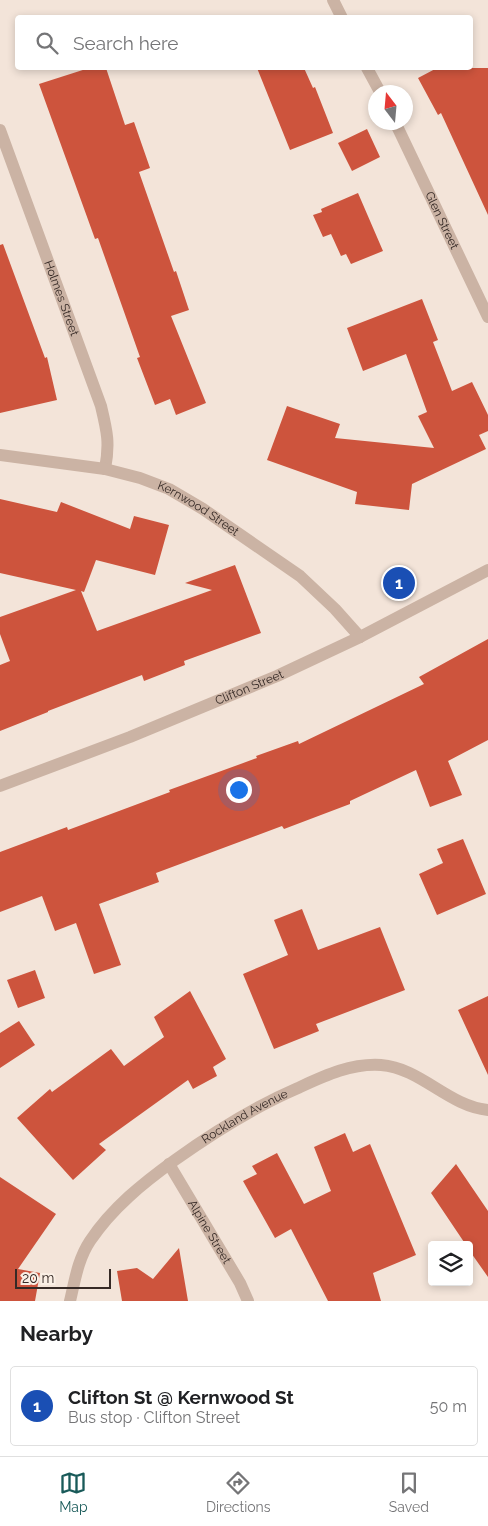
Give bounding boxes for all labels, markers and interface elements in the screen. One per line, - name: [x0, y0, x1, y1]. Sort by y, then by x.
- search box: [15, 15, 473, 70]
- icon: search: [33, 29, 61, 57]
- text: Search here: [73, 32, 179, 54]
- north arrow: [368, 85, 413, 130]
- street label: Glen Street: [422, 189, 462, 252]
- street label: Holmes Street: [41, 258, 82, 338]
- street label: Kernwood Street: [156, 478, 242, 539]
- pin: 1: [383, 564, 415, 602]
- street label: Clifton Street: [213, 667, 286, 708]
- your location: [226, 777, 252, 803]
- street label: Rockland Avenue: [199, 1087, 290, 1147]
- street label: Alpine Street: [185, 1197, 234, 1266]
- map controls: [428, 1241, 473, 1286]
- button: layers: [428, 1241, 473, 1286]
- scale bar: [15, 1266, 111, 1289]
- text: 20 m: [22, 1270, 54, 1286]
- text: Nearby: [20, 1321, 93, 1346]
- text: Clifton St @ Kernwood St: [68, 1386, 294, 1408]
- text: 1: [33, 1397, 41, 1416]
- text: 50 m: [430, 1397, 467, 1416]
- text: Bus stop · Clifton Street: [68, 1408, 240, 1427]
- tab: Map: [59, 1469, 88, 1515]
- tab: Directions: [206, 1469, 271, 1515]
- tab: Saved: [389, 1469, 429, 1515]

